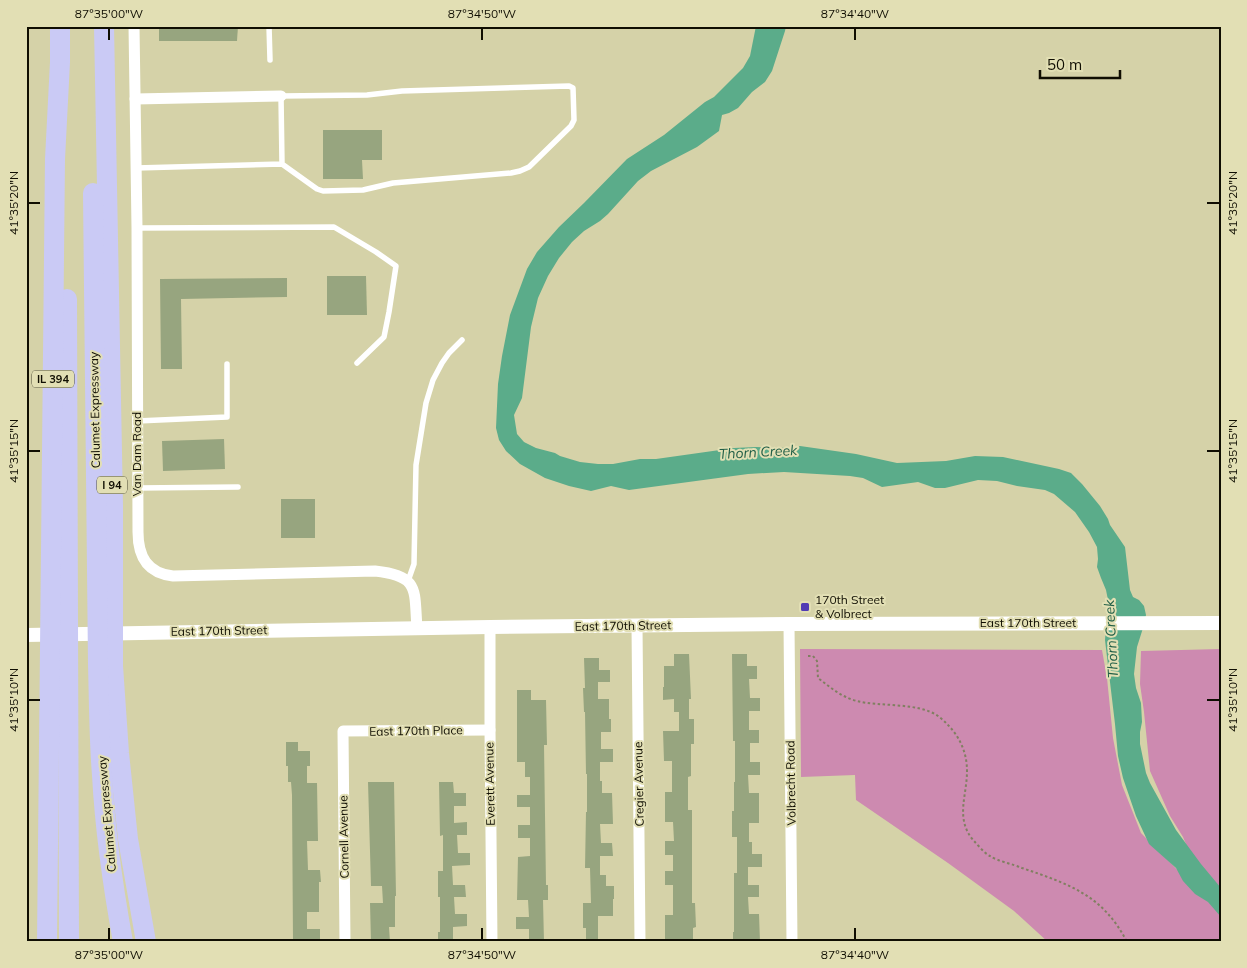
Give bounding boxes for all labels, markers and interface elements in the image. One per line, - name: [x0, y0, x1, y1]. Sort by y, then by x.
- text: 87°35'00"W: [75, 6, 143, 21]
- text: 87°34'50"W: [448, 6, 516, 21]
- text: 87°34'40"W: [821, 6, 889, 21]
- scale bar: [1040, 48, 1120, 80]
- text: 50 m: [1047, 55, 1082, 74]
- text: 41°35'20"N: [6, 171, 21, 235]
- text: 41°35'20"N: [1225, 171, 1240, 235]
- street label: Calumet Expressway: [86, 351, 103, 468]
- road number: IL 394: [32, 370, 74, 388]
- street label: Van Dam Road: [129, 412, 144, 496]
- text: 41°35'15"N: [6, 419, 21, 483]
- text: 41°35'15"N: [1225, 419, 1240, 483]
- water label: Thorn Creek: [718, 441, 799, 463]
- road number: I 94: [97, 476, 127, 494]
- place label: 170th Street & Volbrect: [815, 592, 884, 621]
- water label: Thorn Creek: [1100, 598, 1122, 679]
- marker: 170th Street & Volbrect: [799, 601, 811, 613]
- street label: East 170th Street: [980, 615, 1076, 630]
- street label: East 170th Street: [575, 617, 671, 634]
- street label: East 170th Street: [171, 622, 267, 639]
- text: 41°35'10"N: [6, 668, 21, 732]
- text: 41°35'10"N: [1225, 668, 1240, 732]
- street label: East 170th Place: [369, 722, 463, 739]
- street label: Volbrecht Road: [782, 740, 799, 826]
- street label: Cregier Avenue: [630, 741, 647, 827]
- street label: Everett Avenue: [481, 742, 498, 826]
- street label: Calumet Expressway: [94, 755, 119, 873]
- street label: Cornell Avenue: [335, 795, 352, 879]
- text: 87°35'00"W: [75, 947, 143, 962]
- text: 87°34'50"W: [448, 947, 516, 962]
- text: 87°34'40"W: [821, 947, 889, 962]

